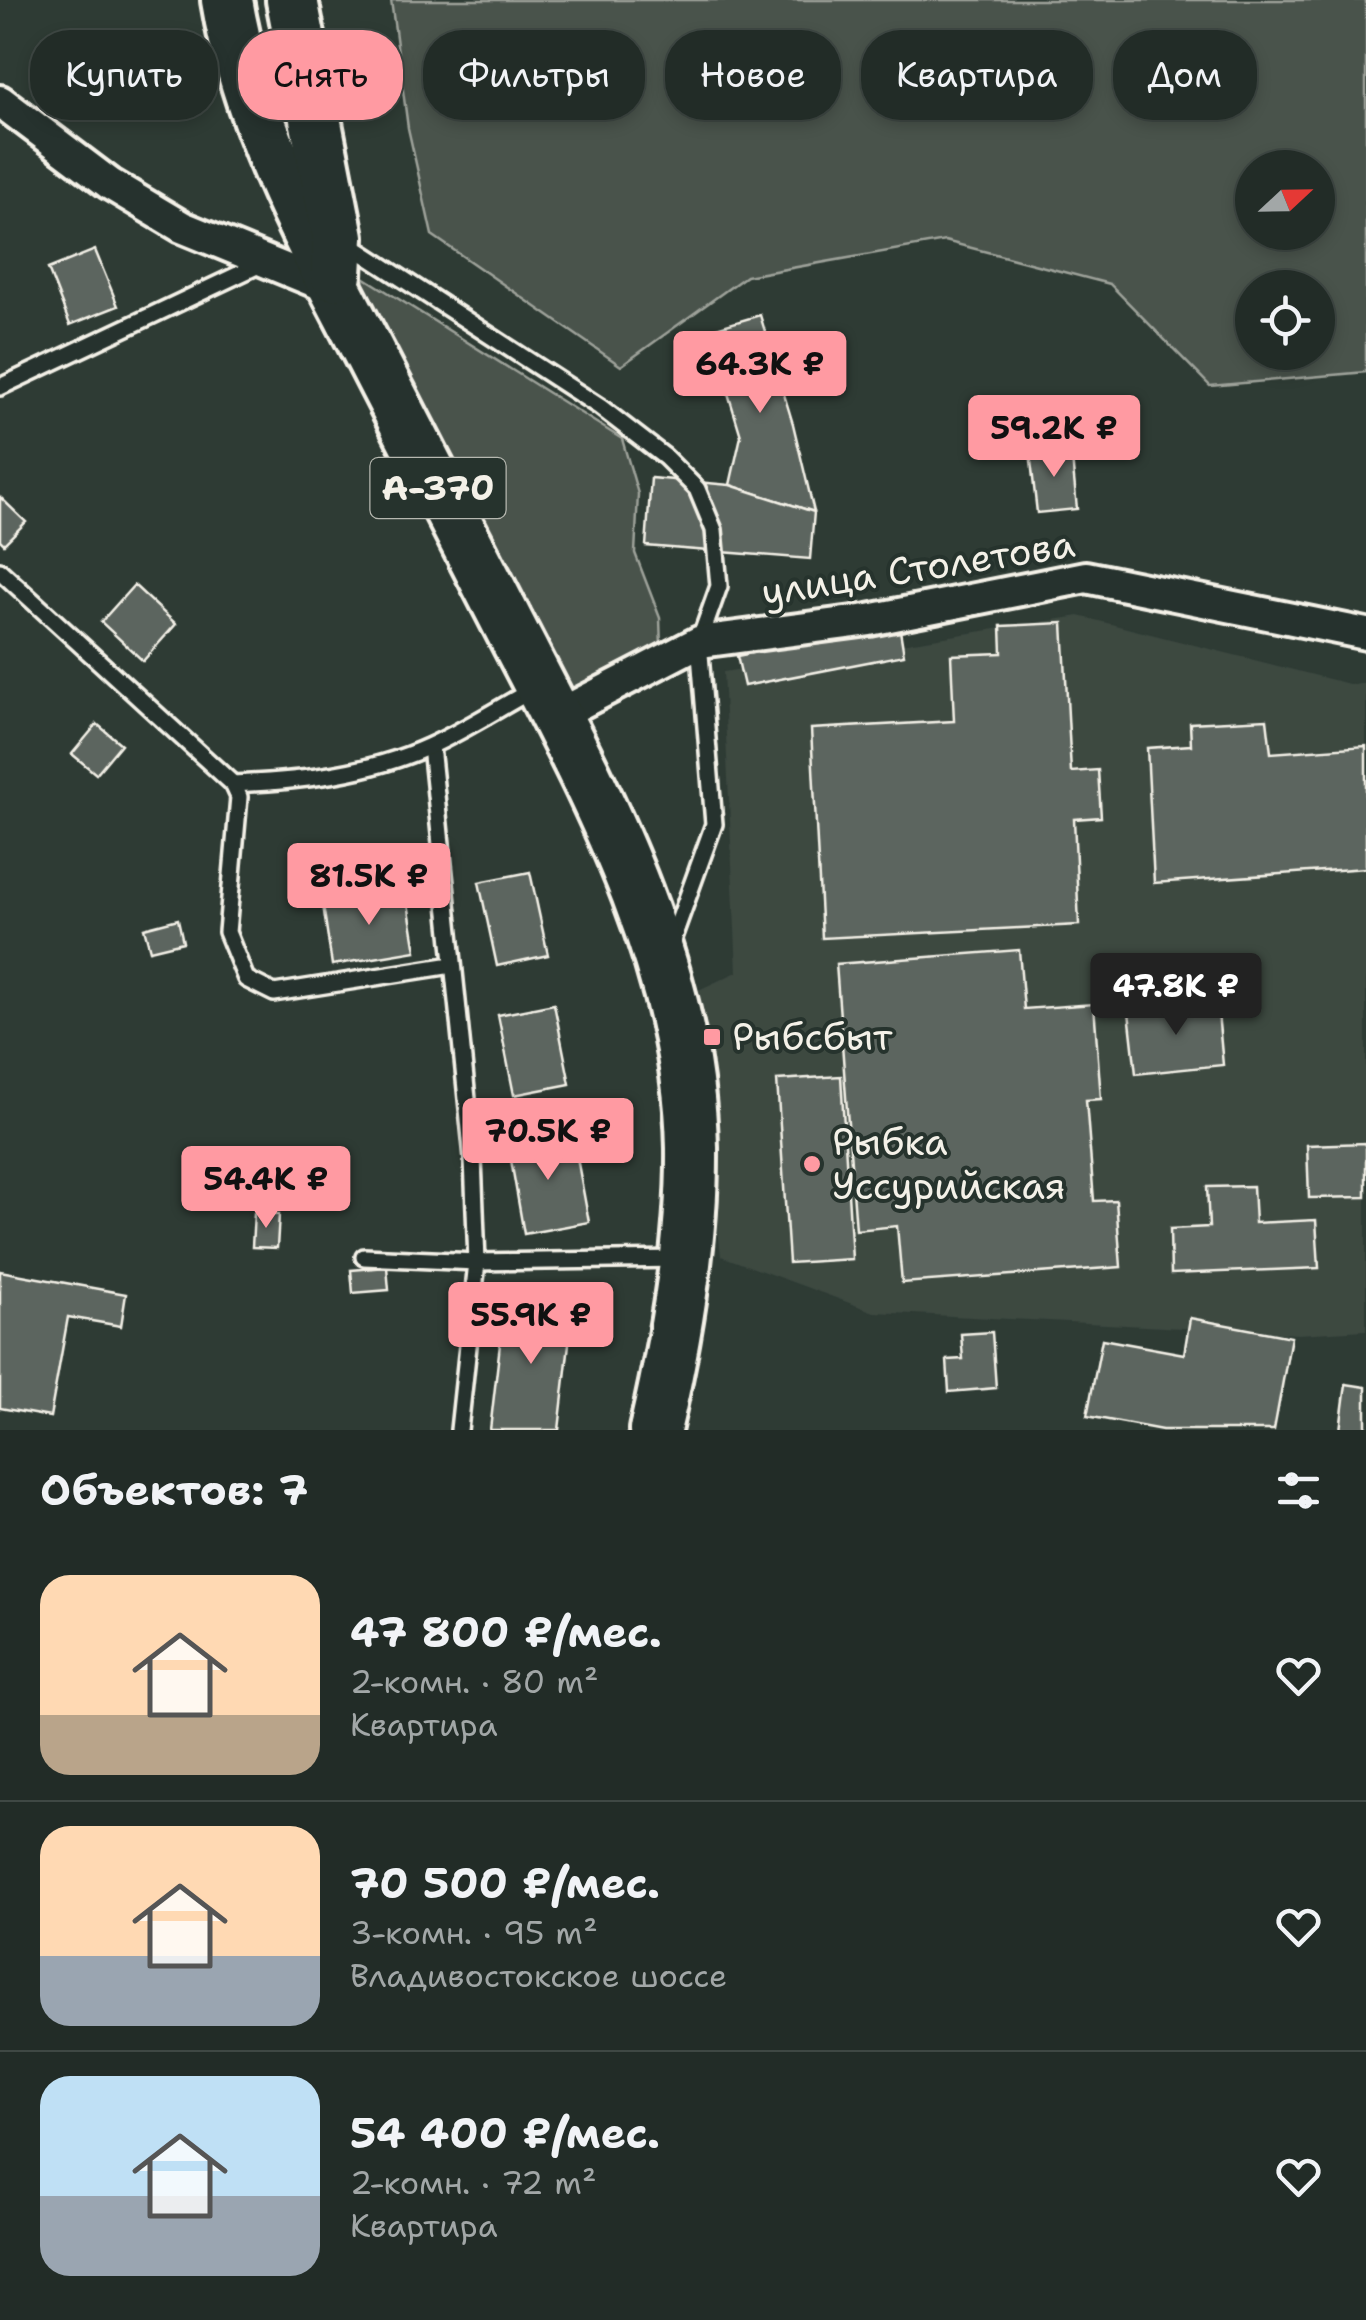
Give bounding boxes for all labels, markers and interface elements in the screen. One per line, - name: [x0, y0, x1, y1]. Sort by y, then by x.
- chip: Купить: [30, 30, 218, 120]
- chip: Снять: [238, 30, 403, 120]
- chip: Фильтры: [423, 30, 645, 120]
- chip: Новое: [665, 30, 841, 120]
- chip: Квартира: [861, 30, 1093, 120]
- chip: Дом: [1113, 30, 1257, 120]
- north arrow: [1235, 150, 1335, 250]
- map controls: [1235, 150, 1335, 370]
- button: locate: [1235, 270, 1335, 370]
- pin: 64.3K ₽: [668, 331, 852, 416]
- text: 64.3K ₽: [695, 342, 825, 385]
- pin: 59.2K ₽: [962, 395, 1146, 480]
- text: 59.2K ₽: [990, 406, 1118, 449]
- road number: А-370: [370, 458, 506, 518]
- street label: улица Столетова: [758, 518, 1078, 617]
- pin: 81.5K ₽: [277, 843, 461, 928]
- text: 81.5K ₽: [309, 854, 429, 897]
- pin: 47.8K ₽: [1084, 953, 1268, 1038]
- text: 47.8K ₽: [1112, 964, 1240, 1007]
- place label: Рыбсбыт: [732, 1011, 893, 1062]
- marker: Рыбсбыт: [701, 1026, 723, 1048]
- pin: 70.5K ₽: [456, 1098, 640, 1183]
- text: 70.5K ₽: [484, 1109, 612, 1152]
- place label: Рыбка Уссурийская: [832, 1116, 1066, 1211]
- pin: 54.4K ₽: [174, 1146, 358, 1231]
- marker: Рыбка Уссурийская: [801, 1153, 823, 1175]
- text: 54.4K ₽: [203, 1157, 329, 1200]
- pin: 55.9K ₽: [439, 1282, 623, 1367]
- text: 55.9K ₽: [470, 1293, 592, 1336]
- text: Объектов: 7: [40, 1462, 308, 1518]
- icon: filters: [1271, 1463, 1326, 1518]
- text: 47 800 ₽/мес.: [350, 1604, 662, 1660]
- icon: home: [120, 1615, 240, 1735]
- icon: heart: [1271, 1648, 1326, 1703]
- text: 2-комн. · 80 m²: [350, 1660, 599, 1703]
- text: Квартира: [350, 1703, 498, 1746]
- text: 70 500 ₽/мес.: [350, 1855, 660, 1911]
- icon: home: [120, 1866, 240, 1986]
- icon: heart: [1271, 1899, 1326, 1954]
- text: 3-комн. · 95 m²: [350, 1911, 598, 1954]
- text: Владивостокское шоссе: [350, 1954, 727, 1997]
- text: 54 400 ₽/мес.: [350, 2105, 660, 2161]
- icon: home: [120, 2116, 240, 2236]
- icon: heart: [1271, 2149, 1326, 2204]
- text: 2-комн. · 72 m²: [350, 2161, 597, 2204]
- text: Квартира: [350, 2204, 498, 2247]

